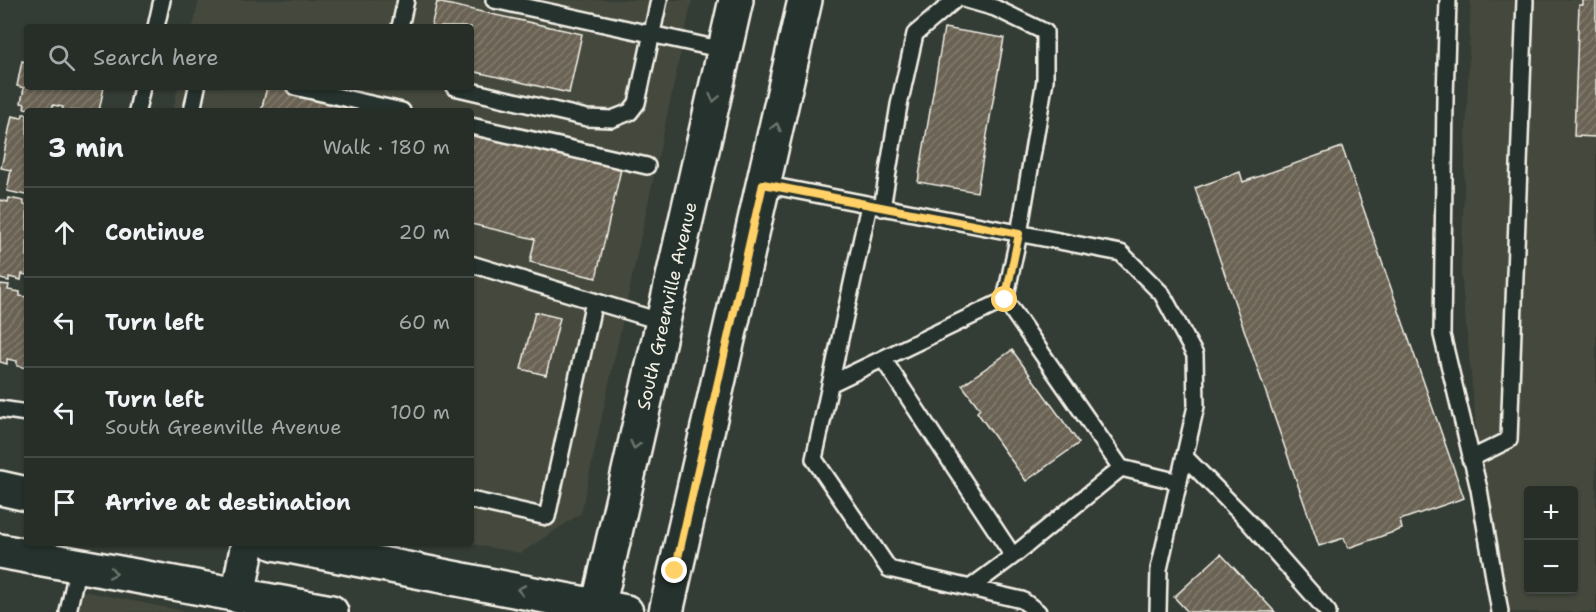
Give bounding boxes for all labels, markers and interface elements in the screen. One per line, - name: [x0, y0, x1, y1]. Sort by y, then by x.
- search box: [24, 24, 474, 90]
- icon: search: [45, 41, 78, 74]
- text: Search here: [93, 43, 219, 72]
- one-way arrow: [708, 93, 721, 103]
- one-way arrow: [769, 123, 782, 133]
- text: 3 min: [48, 130, 124, 165]
- text: Walk · 180 m: [323, 134, 450, 160]
- street label: South Greenville Avenue: [631, 200, 703, 412]
- icon: ahead: [48, 216, 81, 249]
- text: Continue: [105, 218, 205, 247]
- text: 20 m: [399, 219, 450, 245]
- route start: [991, 286, 1017, 312]
- icon: left: [48, 306, 81, 339]
- text: Turn left: [105, 308, 204, 337]
- text: 60 m: [398, 309, 450, 335]
- text: Turn left: [105, 385, 204, 414]
- icon: left: [48, 396, 81, 429]
- text: 100 m: [390, 399, 450, 425]
- text: South Greenville Avenue: [105, 414, 342, 440]
- one-way arrow: [629, 440, 642, 450]
- icon: arrive: [48, 486, 81, 519]
- map controls: [1524, 486, 1578, 594]
- button: +: [1524, 486, 1578, 540]
- text: Arrive at destination: [105, 488, 351, 517]
- button: −: [1524, 540, 1578, 594]
- route end: [661, 557, 687, 583]
- one-way arrow: [108, 566, 118, 579]
- one-way arrow: [516, 584, 526, 597]

